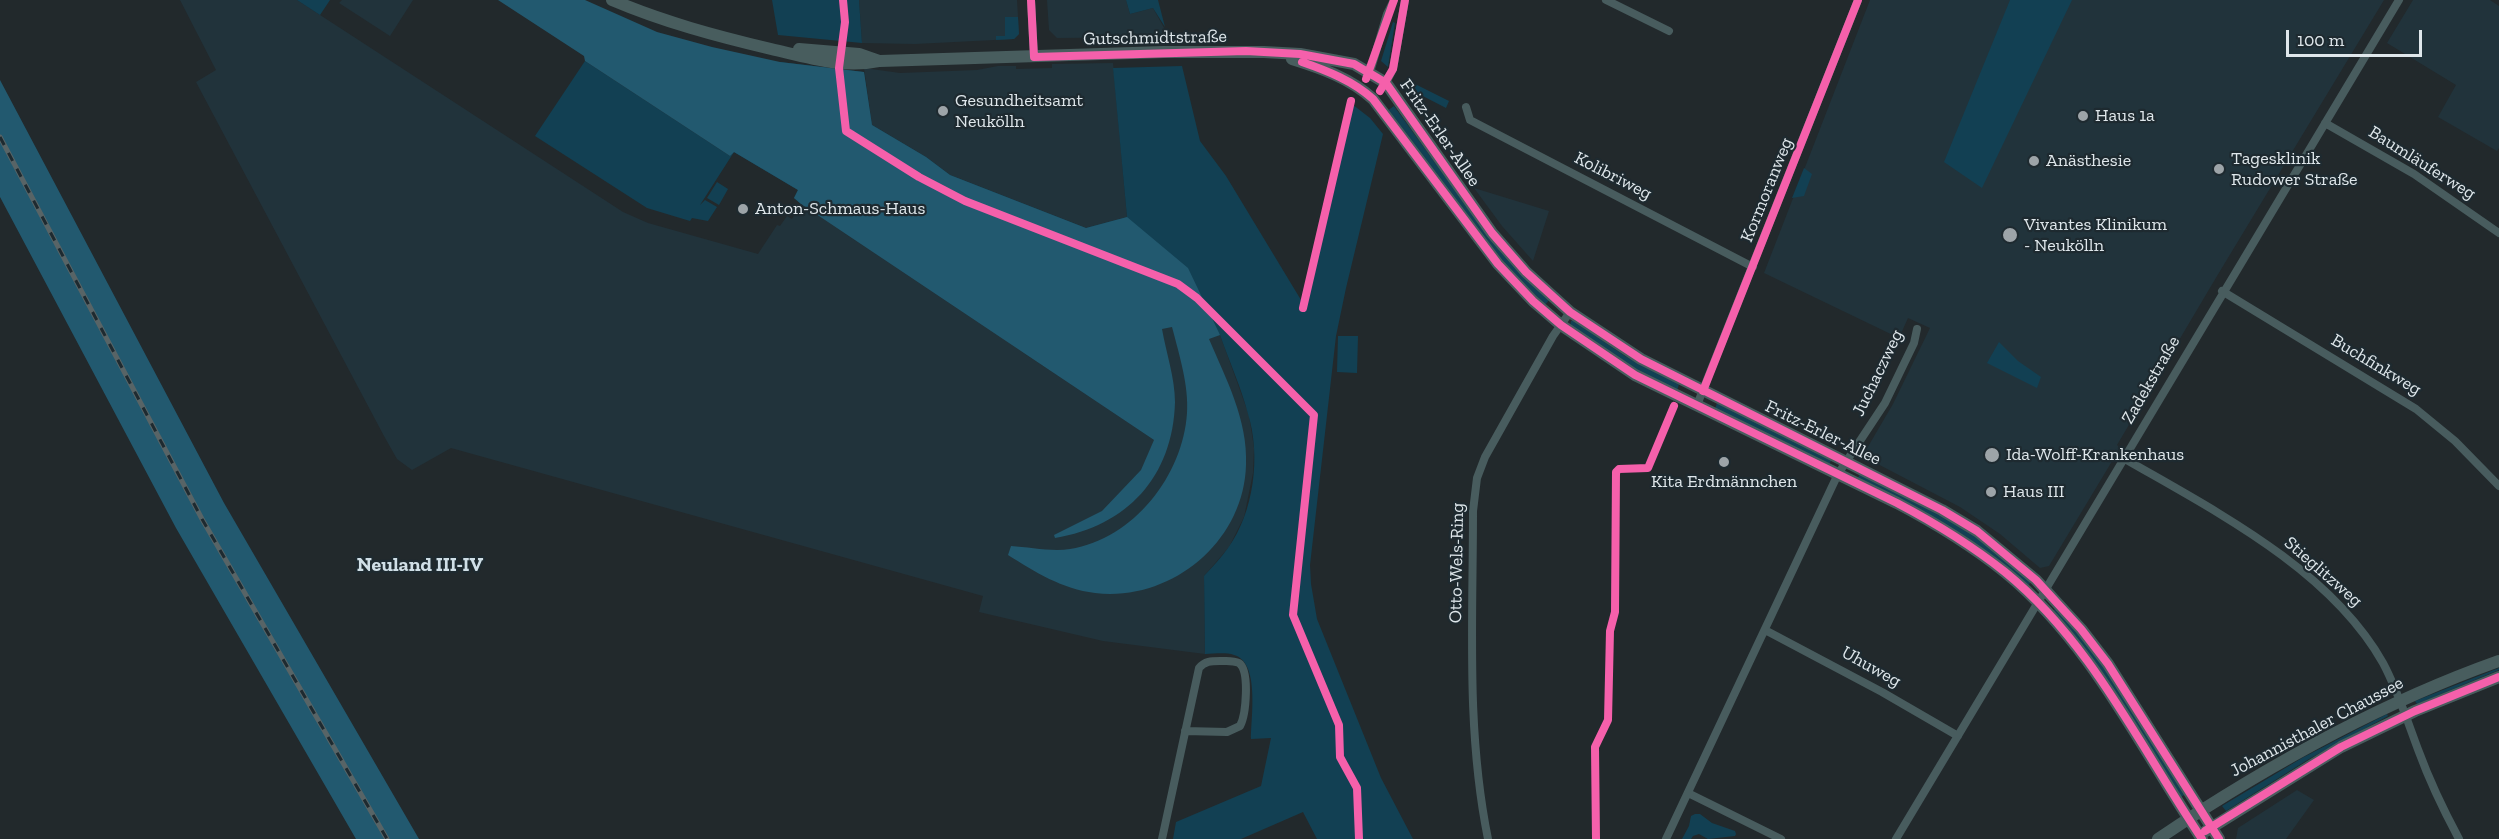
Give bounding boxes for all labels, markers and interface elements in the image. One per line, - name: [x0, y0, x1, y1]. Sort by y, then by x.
- scale bar: [2289, 18, 2426, 56]
- street label: Gutschmidtstraße: [1083, 26, 1227, 50]
- text: 100 m: [2297, 29, 2344, 51]
- street label: Fritz-Erler-Allee: [1395, 75, 1485, 191]
- place label: Gesundheitsamt Neukölln: [955, 90, 1083, 132]
- marker: Gesundheitsamt Neukölln: [936, 104, 950, 118]
- place label: Haus 1a: [2095, 105, 2155, 127]
- marker: Haus 1a: [2076, 109, 2090, 123]
- street label: Baumläuferweg: [2364, 121, 2480, 205]
- street label: Kormoranweg: [1736, 135, 1798, 245]
- street label: Kolibriweg: [1571, 147, 1655, 205]
- place label: Tagesklinik Rudower Straße: [2231, 148, 2358, 190]
- place label: Anästhesie: [2046, 150, 2131, 172]
- marker: Anästhesie: [2027, 154, 2041, 168]
- marker: Tagesklinik Rudower Straße: [2212, 162, 2226, 176]
- place label: Anton-Schmaus-Haus: [755, 198, 925, 220]
- marker: Anton-Schmaus-Haus: [736, 202, 750, 216]
- place label: Vivantes Klinikum - Neukölln: [2024, 214, 2167, 256]
- marker: Vivantes Klinikum - Neukölln: [2001, 226, 2019, 244]
- street label: Juchaczweg: [1848, 326, 1908, 420]
- street label: Buchfinkweg: [2327, 330, 2425, 400]
- street label: Zadekstraße: [2117, 332, 2185, 428]
- street label: Fritz-Erler-Allee: [1762, 396, 1884, 470]
- place label: Ida-Wolff-Krankenhaus: [2006, 444, 2184, 466]
- marker: Ida-Wolff-Krankenhaus: [1983, 446, 2001, 464]
- marker: Kita Erdmännchen: [1717, 455, 1731, 469]
- place label: Kita Erdmännchen: [1651, 471, 1797, 493]
- place label: Haus III: [2003, 481, 2065, 503]
- marker: Haus III: [1984, 485, 1998, 499]
- street label: Otto-Wels-Ring: [1445, 503, 1469, 623]
- street label: Stieglitzweg: [2280, 532, 2366, 612]
- district label: Neuland III-IV: [357, 553, 483, 577]
- street label: Uhuweg: [1837, 642, 1905, 692]
- street label: Johannisthaler Chaussee: [2227, 672, 2407, 782]

